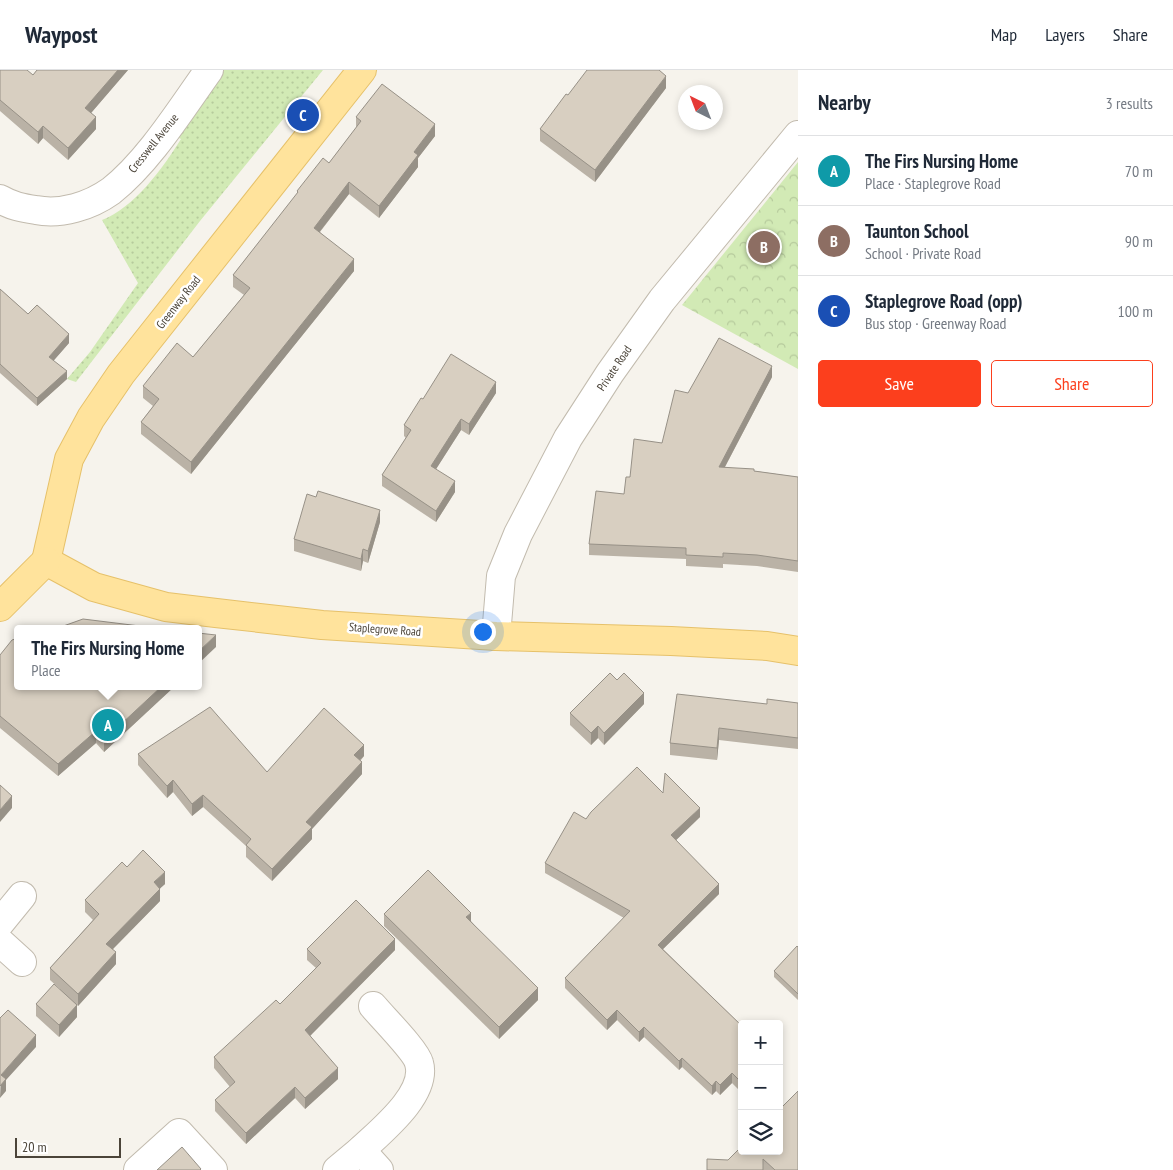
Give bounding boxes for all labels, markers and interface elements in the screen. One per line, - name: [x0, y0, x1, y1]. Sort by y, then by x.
- text: Waypost: [25, 19, 98, 50]
- text: Map: [991, 23, 1017, 46]
- text: Layers: [1045, 23, 1085, 46]
- text: Share: [1113, 23, 1148, 46]
- north arrow: [678, 85, 723, 130]
- text: Nearby: [818, 89, 871, 116]
- text: 3 results: [1106, 93, 1153, 113]
- pin: C: [287, 96, 319, 134]
- street label: Cresswell Avenue: [125, 110, 181, 176]
- text: The Firs Nursing Home: [865, 149, 1018, 173]
- text: A: [830, 161, 838, 181]
- text: 70 m: [1125, 161, 1153, 181]
- text: Place · Staplegrove Road: [865, 173, 1001, 193]
- text: Taunton School: [865, 219, 969, 243]
- pin: B: [748, 228, 780, 266]
- text: B: [830, 231, 838, 251]
- text: 90 m: [1125, 231, 1153, 251]
- text: School · Private Road: [865, 243, 981, 263]
- street label: Greenway Road: [153, 272, 203, 332]
- text: Staplegrove Road (opp): [865, 289, 1023, 313]
- text: C: [830, 301, 838, 321]
- text: 100 m: [1118, 301, 1153, 321]
- text: Bus stop · Greenway Road: [865, 313, 1006, 333]
- street label: Private Road: [593, 342, 635, 394]
- button: Save: [818, 360, 981, 407]
- button: Share: [991, 360, 1153, 407]
- street label: Staplegrove Road: [348, 619, 422, 639]
- your location: [470, 619, 496, 645]
- popup: [14, 625, 202, 690]
- text: The Firs Nursing Home: [31, 636, 185, 660]
- text: Place: [31, 660, 61, 680]
- pin: A: [92, 706, 124, 744]
- map controls: [738, 1020, 783, 1155]
- button: +: [738, 1020, 783, 1065]
- button: −: [738, 1065, 783, 1110]
- button: layers: [738, 1110, 783, 1155]
- scale bar: [15, 1135, 121, 1158]
- text: 20 m: [22, 1138, 47, 1156]

